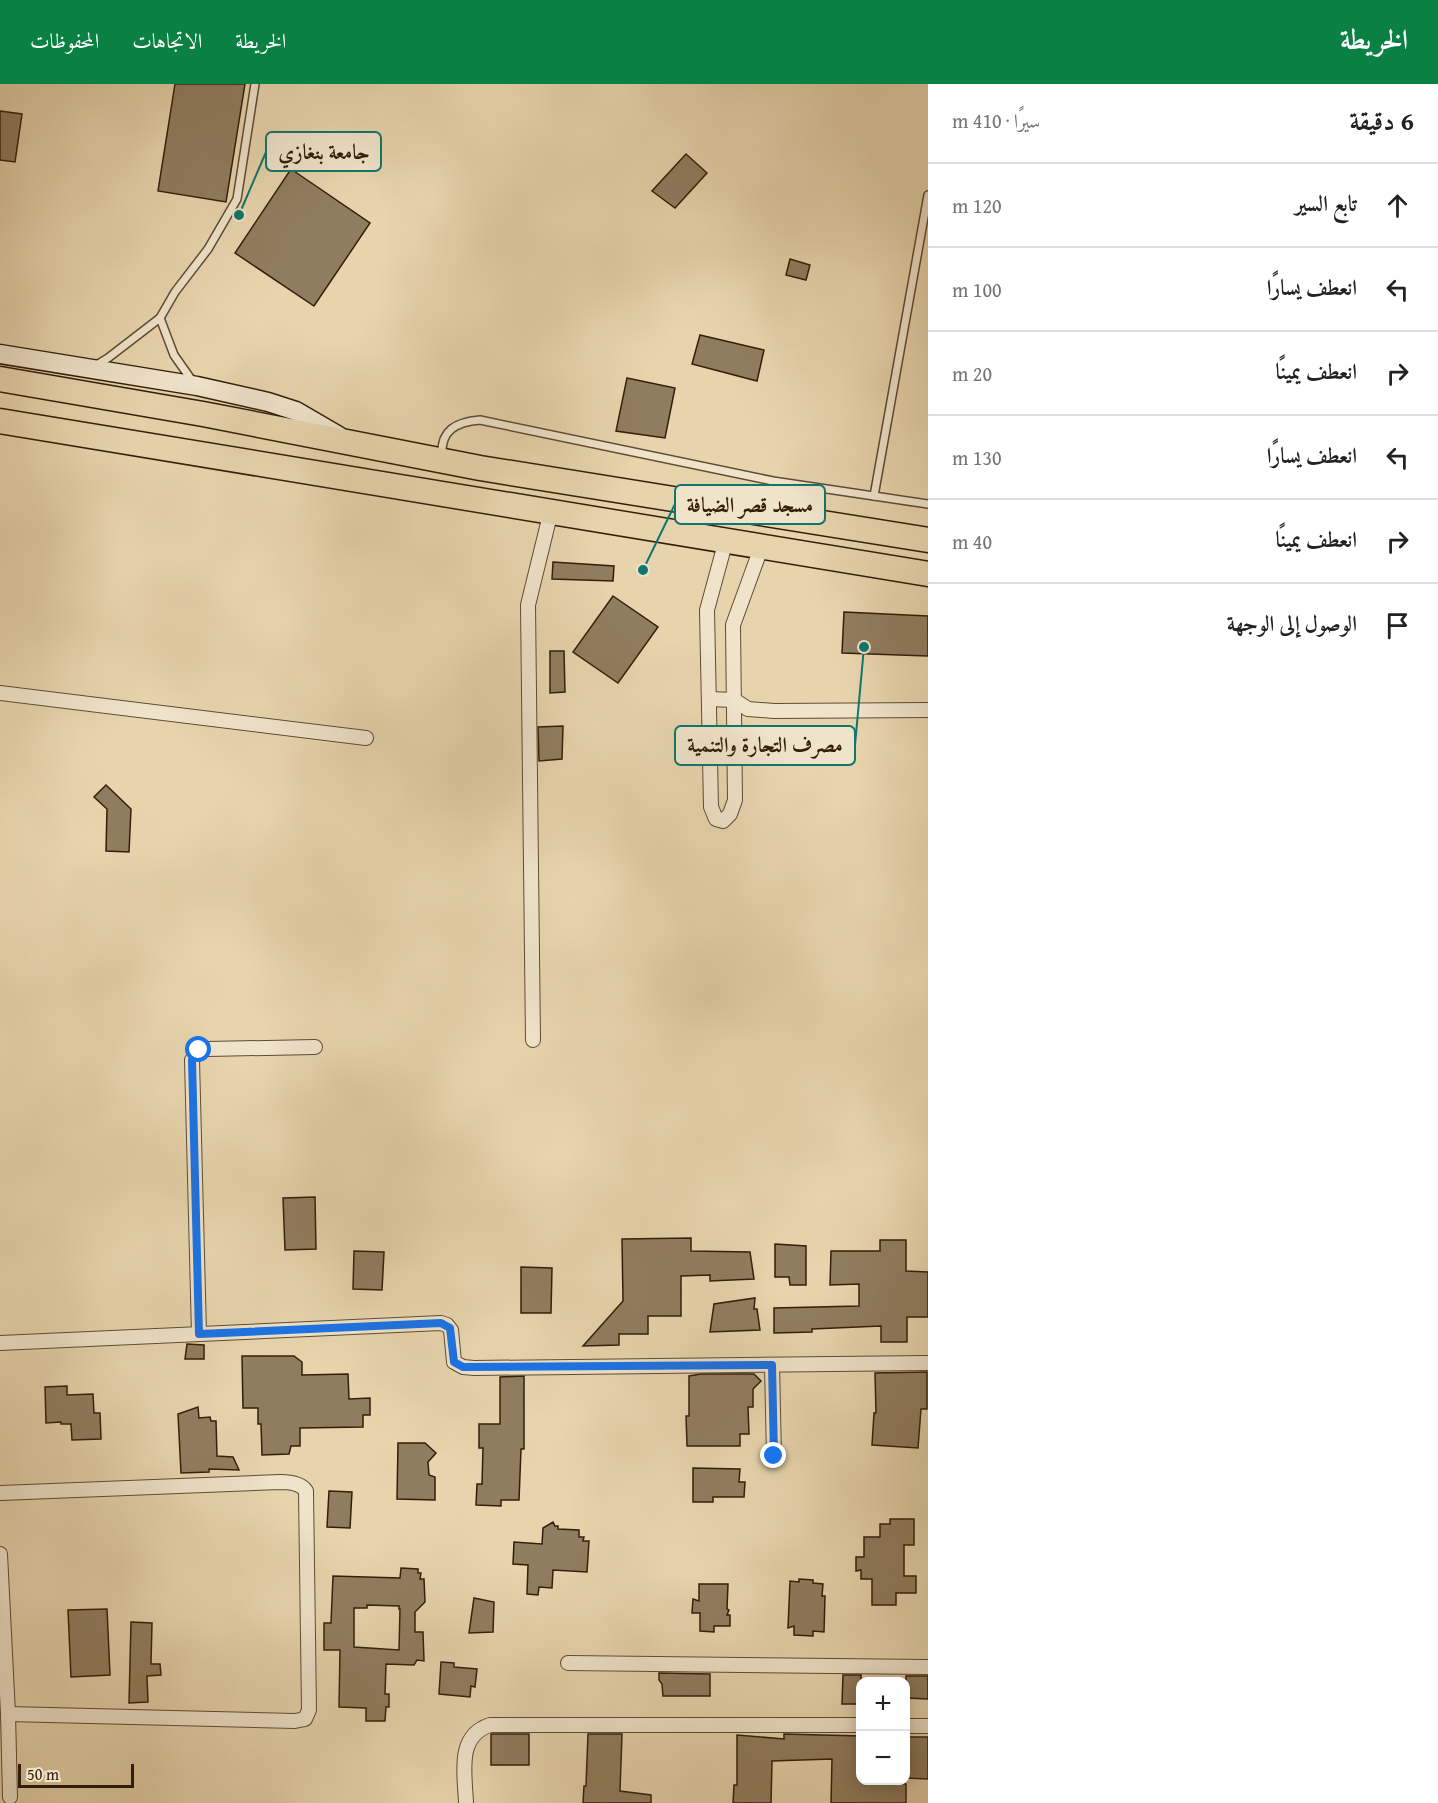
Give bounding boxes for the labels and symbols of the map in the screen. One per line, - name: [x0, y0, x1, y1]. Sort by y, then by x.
- callout: جامعة بنغازي: [266, 132, 381, 171]
- text: جامعة بنغازي: [278, 136, 370, 169]
- callout: مسجد قصر الضيافة: [675, 485, 825, 524]
- text: مسجد قصر الضيافة: [687, 489, 813, 520]
- callout: مصرف التجارة والتنمية: [675, 726, 855, 765]
- text: مصرف التجارة والتنمية: [687, 729, 843, 760]
- route start: [185, 1036, 211, 1062]
- route end: [760, 1442, 786, 1468]
- scale bar: [18, 1761, 134, 1788]

